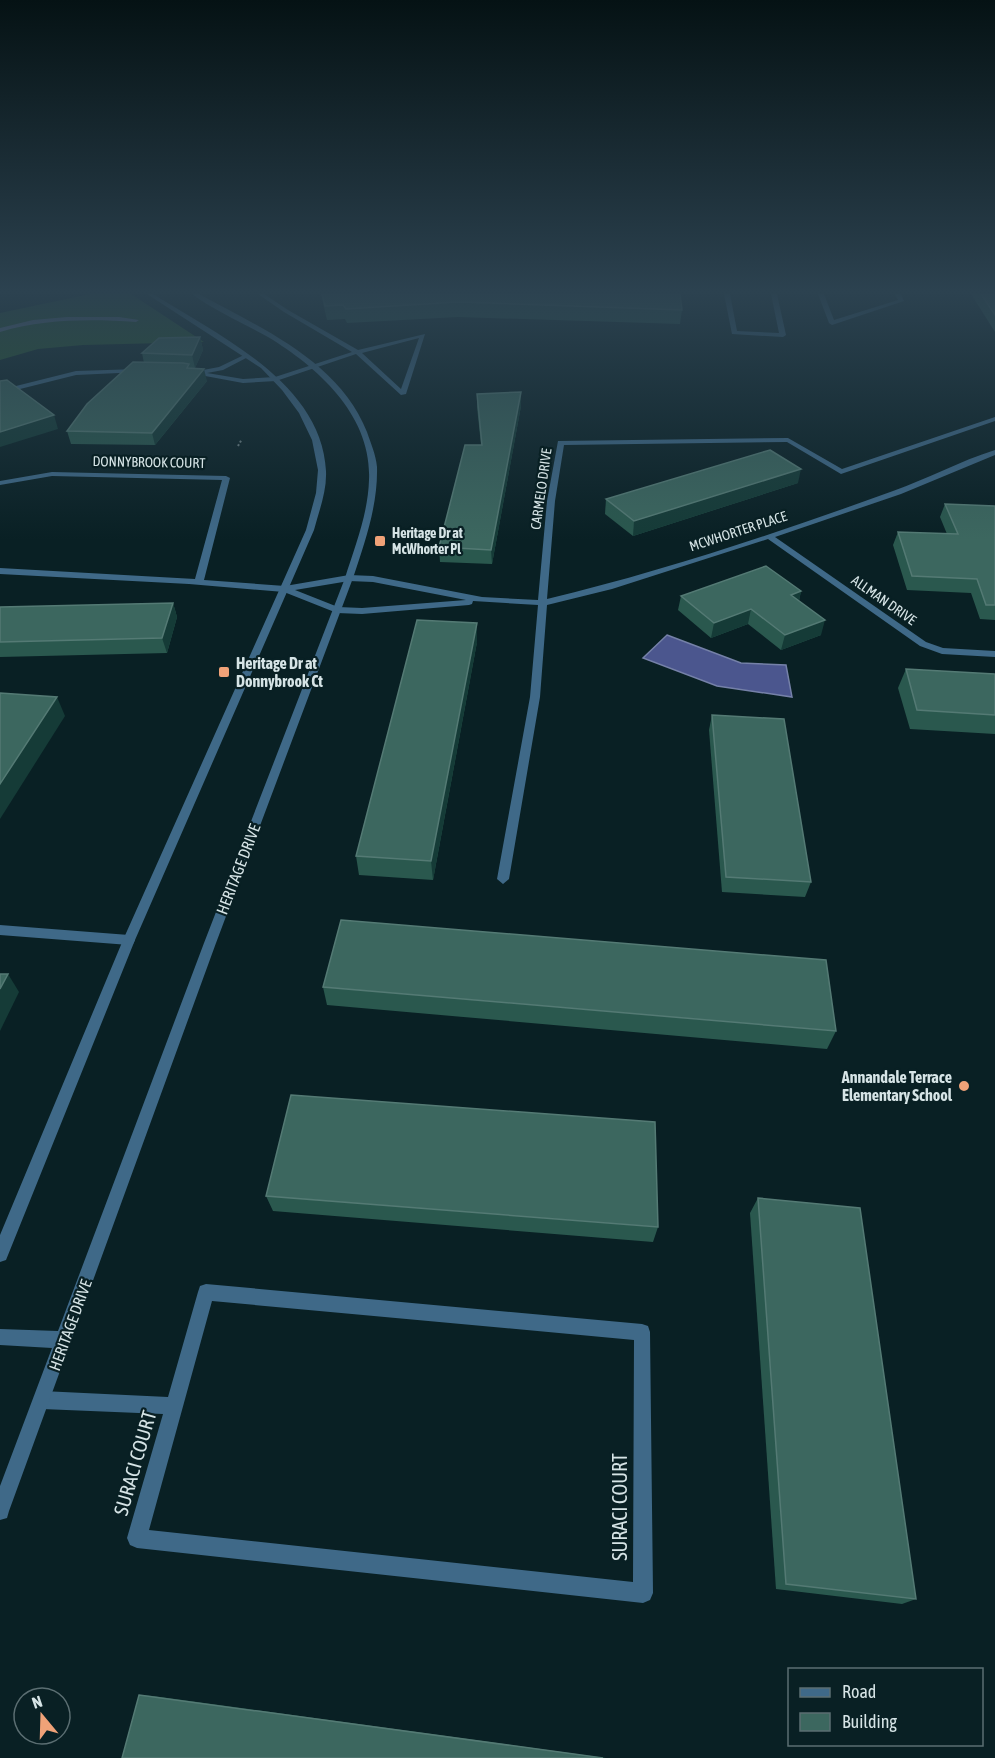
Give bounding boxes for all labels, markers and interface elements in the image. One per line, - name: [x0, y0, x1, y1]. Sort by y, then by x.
- street label: CARMELO DRIVE: [527, 447, 555, 531]
- street label: DONNYBROOK COURT: [92, 453, 206, 471]
- street label: MCWHORTER PLACE: [687, 508, 789, 554]
- place label: Heritage Dr at McWhorter Pl: [392, 525, 463, 557]
- marker: Heritage Dr at McWhorter Pl: [373, 534, 387, 548]
- street label: ALLMAN DRIVE: [849, 572, 919, 628]
- place label: Heritage Dr at Donnybrook Ct: [236, 654, 323, 690]
- marker: Heritage Dr at Donnybrook Ct: [217, 665, 231, 679]
- street label: HERITAGE DRIVE: [212, 821, 264, 917]
- place label: Annandale Terrace Elementary School: [841, 1068, 953, 1104]
- marker: Annandale Terrace Elementary School: [957, 1079, 971, 1093]
- street label: HERITAGE DRIVE: [45, 1277, 95, 1373]
- street label: SURACI COURT: [109, 1408, 160, 1518]
- street label: SURACI COURT: [608, 1453, 631, 1561]
- legend: [788, 1668, 983, 1746]
- text: Road: [842, 1681, 876, 1702]
- north arrow: [12, 1686, 72, 1746]
- text: N: [30, 1692, 45, 1712]
- text: Building: [842, 1711, 897, 1732]

